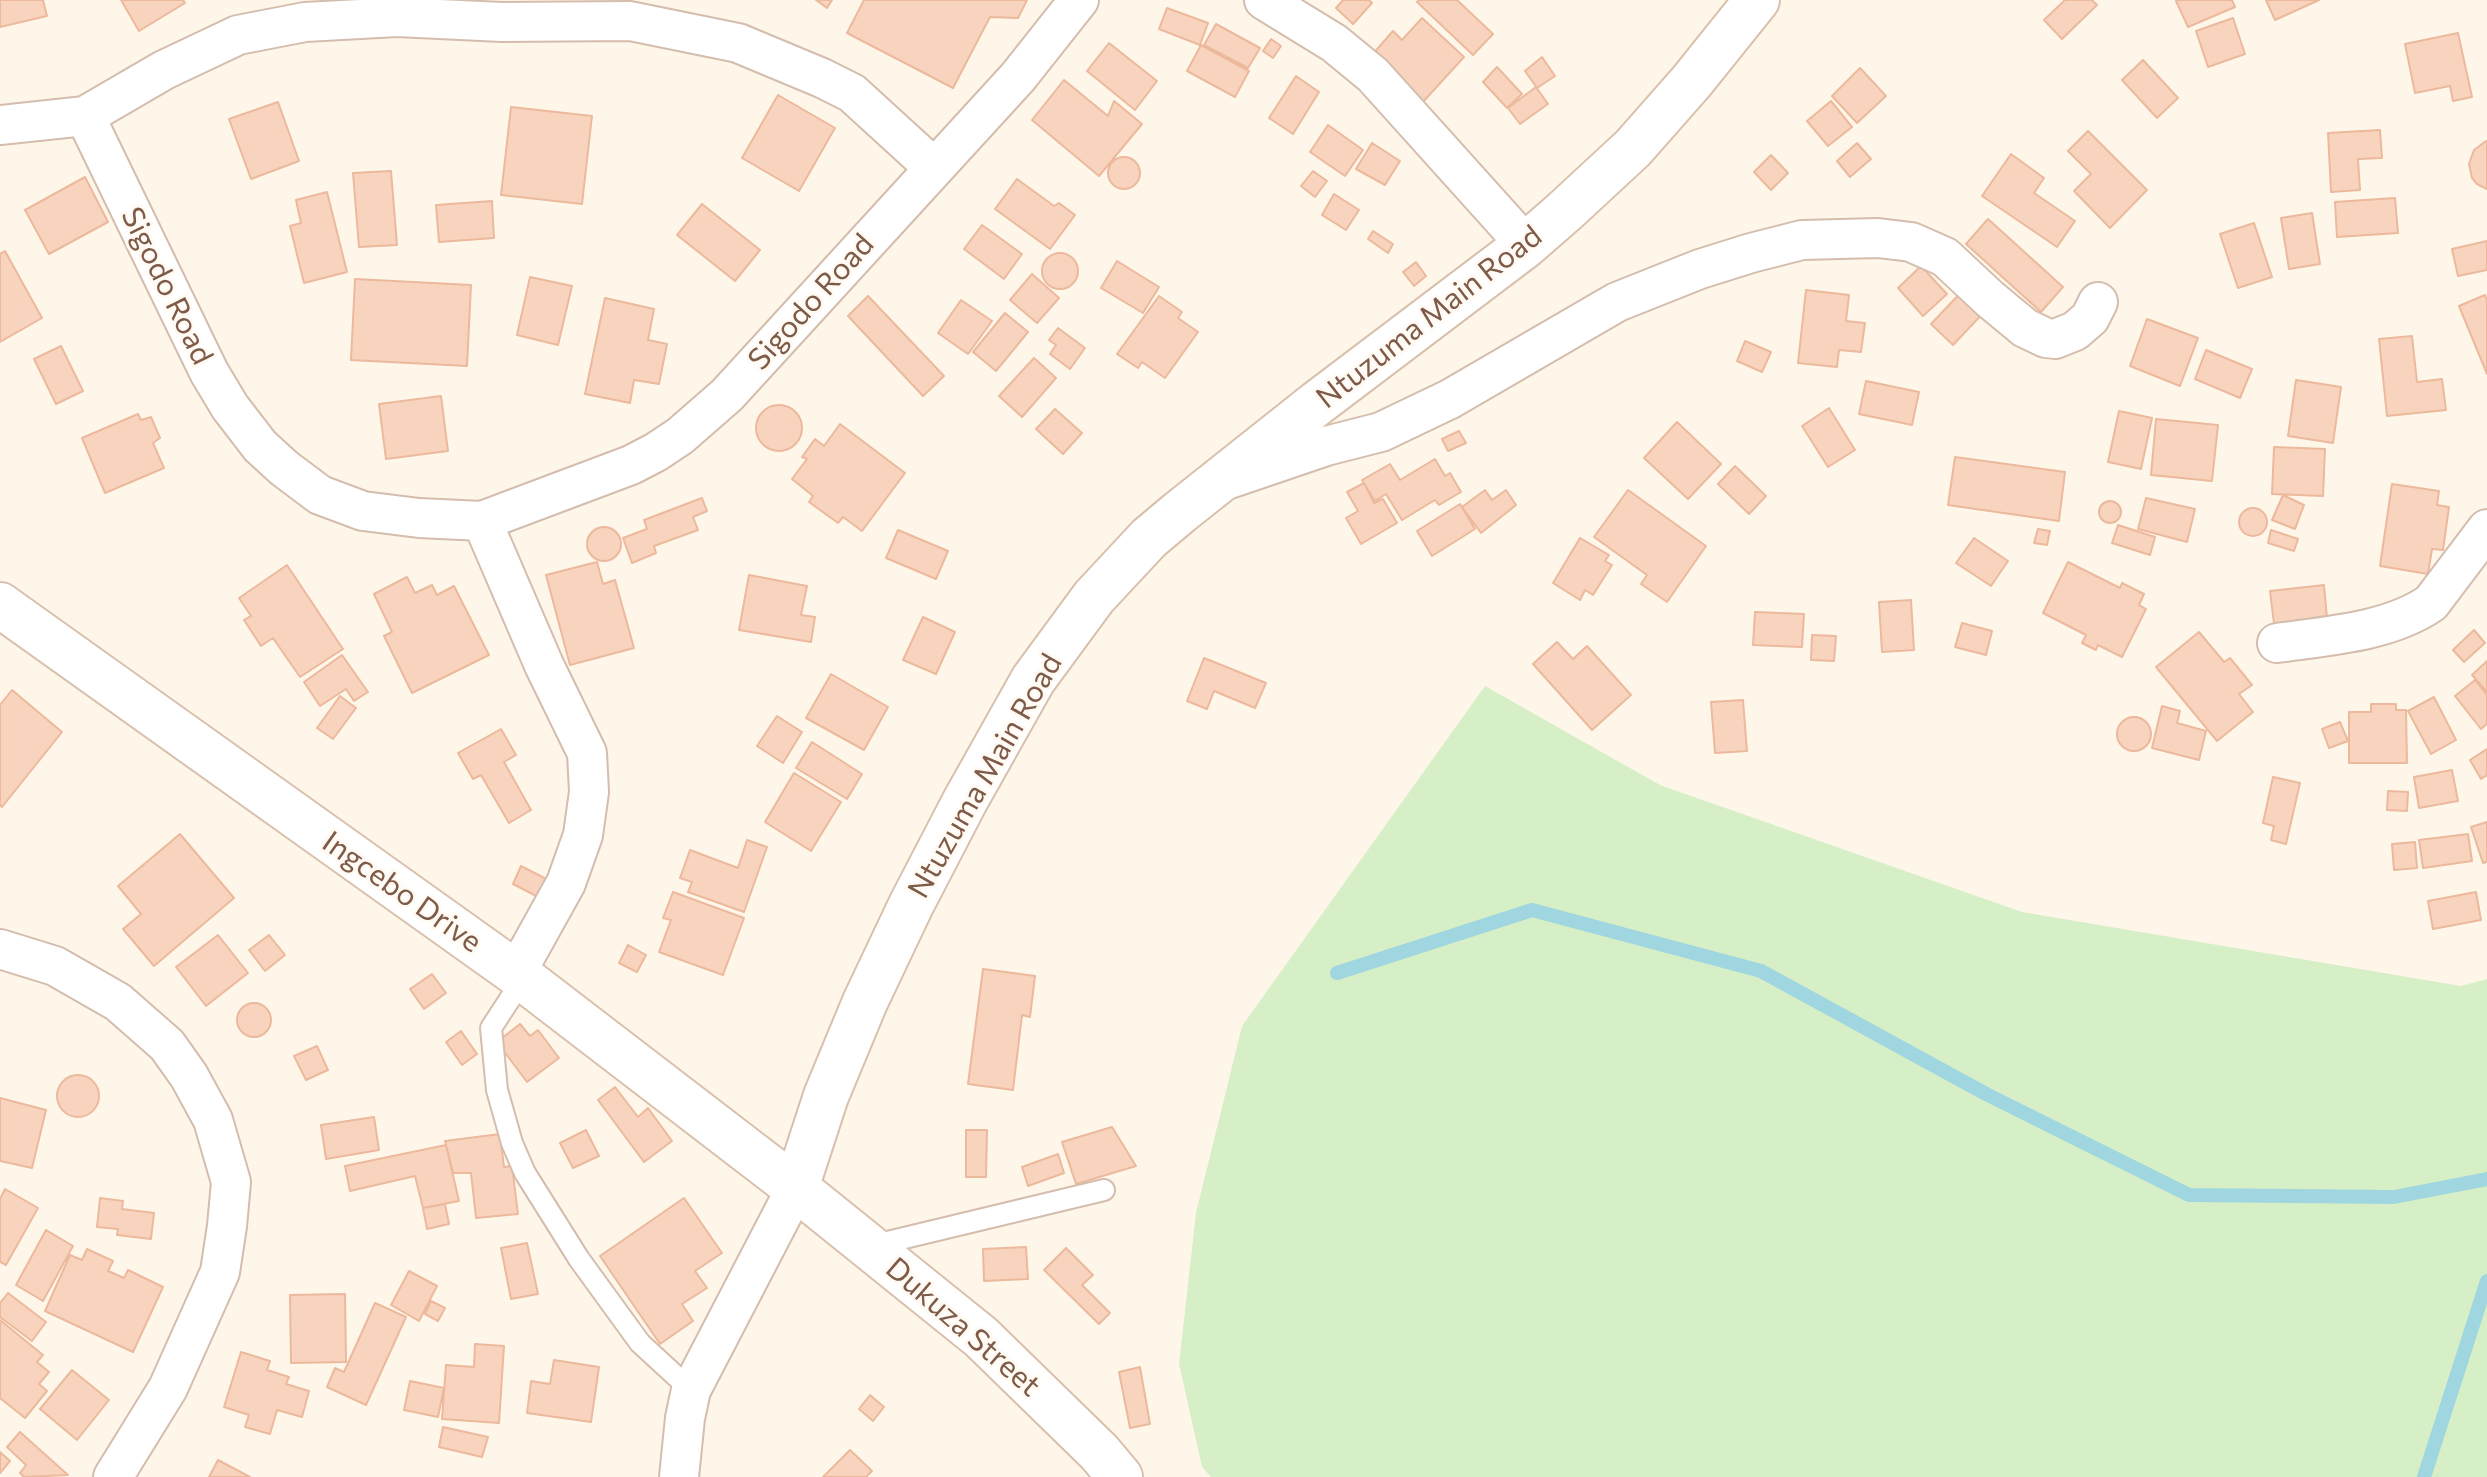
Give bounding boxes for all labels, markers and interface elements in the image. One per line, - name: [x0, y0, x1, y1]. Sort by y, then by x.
- street label: Sigodo Road: [114, 202, 220, 370]
- street label: Ntuzuma Main Road: [1309, 218, 1549, 416]
- street label: Sigodo Road: [741, 227, 881, 377]
- street label: Ntuzuma Main Road: [900, 648, 1070, 904]
- street label: Ingcebo Drive: [315, 824, 489, 960]
- street label: Dukuza Street: [878, 1250, 1048, 1404]

